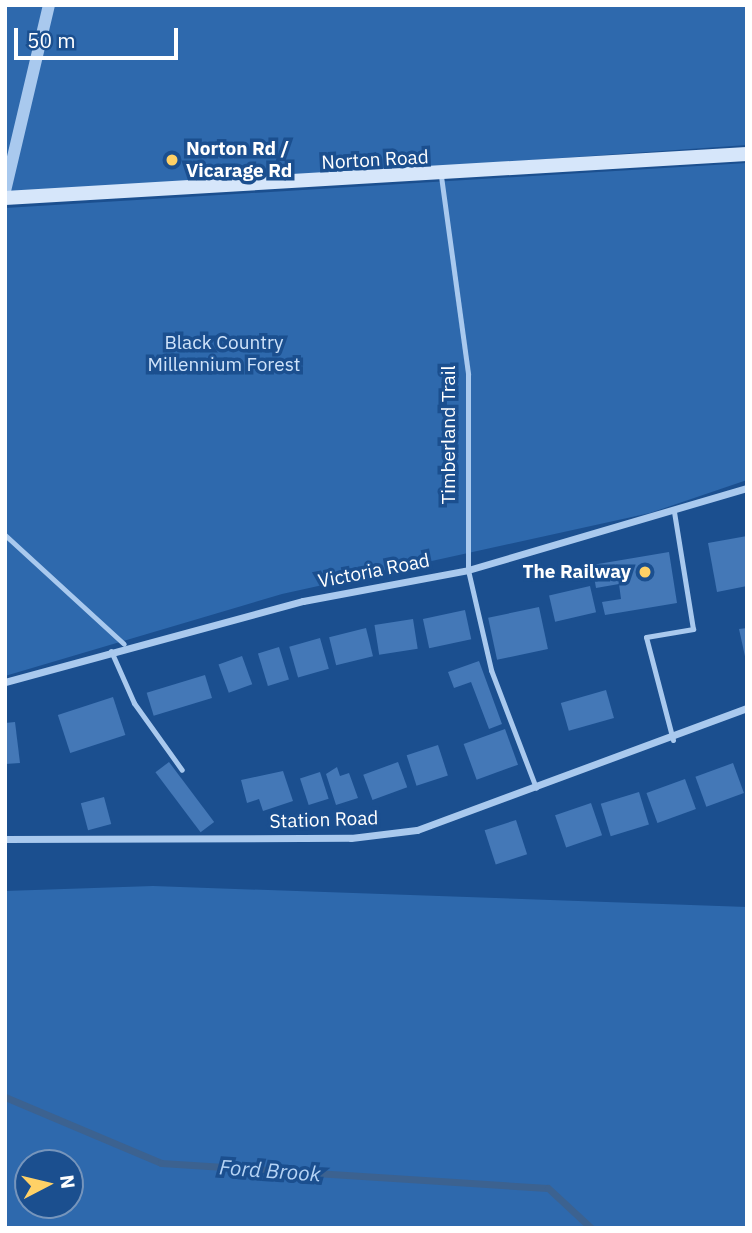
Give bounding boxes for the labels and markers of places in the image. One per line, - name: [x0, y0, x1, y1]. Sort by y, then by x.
- place label: Norton Rd / Vicarage Rd: [186, 138, 292, 182]
- marker: Norton Rd / Vicarage Rd: [164, 152, 180, 168]
- place label: The Railway: [522, 561, 631, 583]
- marker: The Railway: [637, 564, 653, 580]

